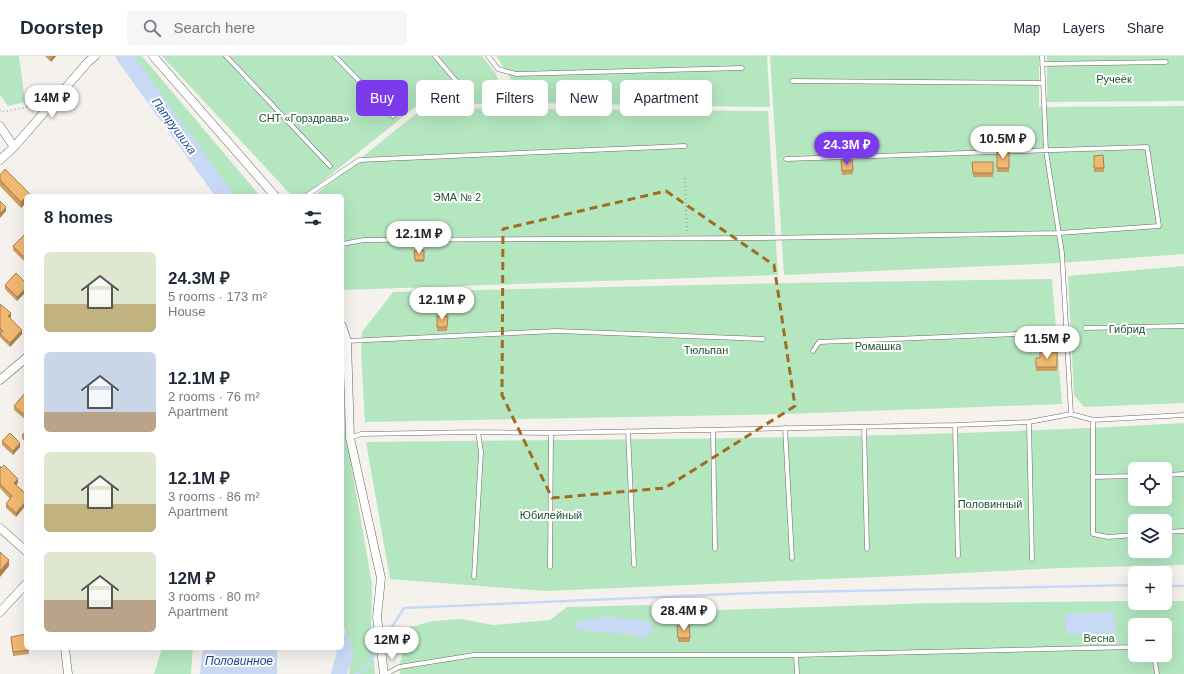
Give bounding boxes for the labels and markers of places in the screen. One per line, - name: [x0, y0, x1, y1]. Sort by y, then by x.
- pin: 14M ₽: [24, 85, 80, 119]
- pin: 10.5M ₽: [966, 126, 1040, 160]
- pin: 24.3M ₽: [810, 132, 884, 166]
- pin: 12.1M ₽: [382, 221, 456, 255]
- pin: 12.1M ₽: [405, 287, 479, 321]
- pin: 11.5M ₽: [1010, 326, 1084, 360]
- pin: 28.4M ₽: [647, 598, 721, 632]
- pin: 12M ₽: [364, 627, 420, 661]

